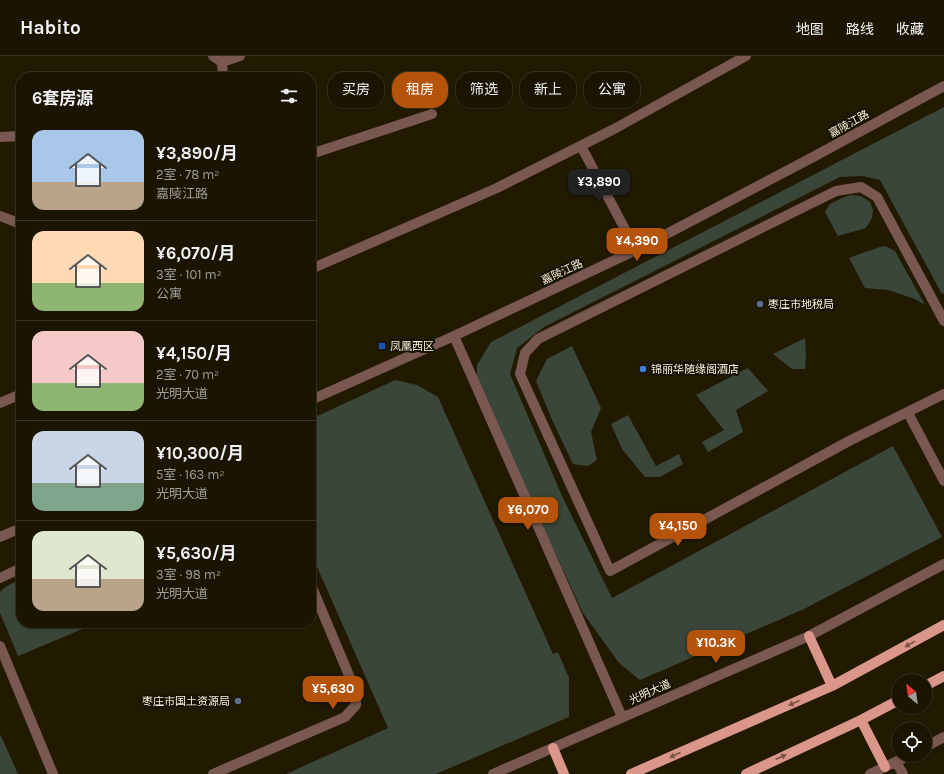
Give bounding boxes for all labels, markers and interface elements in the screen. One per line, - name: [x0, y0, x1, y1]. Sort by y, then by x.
- text: Habito: [20, 17, 81, 39]
- text: 地图: [796, 21, 824, 38]
- text: 路线: [846, 21, 874, 38]
- text: 收藏: [896, 21, 924, 38]
- chip: 买房: [328, 72, 384, 108]
- chip: 租房: [392, 72, 448, 108]
- chip: 筛选: [456, 72, 512, 108]
- chip: 新上: [520, 72, 576, 108]
- chip: 公寓: [584, 72, 640, 108]
- icon: filters: [278, 85, 300, 107]
- text: 6套房源: [32, 88, 93, 108]
- street label: 嘉陵江路: [827, 108, 871, 140]
- text: ¥3,890/月: [156, 143, 238, 163]
- icon: home: [64, 146, 112, 194]
- text: 2室 · 78 m²: [156, 167, 220, 182]
- pin: ¥3,890: [566, 169, 632, 203]
- text: ¥3,890: [577, 174, 621, 189]
- text: 嘉陵江路: [156, 186, 208, 201]
- pin: ¥4,390: [604, 228, 670, 262]
- text: ¥4,390: [616, 233, 658, 248]
- text: ¥6,070/月: [156, 243, 236, 263]
- icon: home: [64, 247, 112, 295]
- street label: 嘉陵江路: [539, 257, 585, 287]
- text: 3室 · 101 m²: [156, 267, 222, 282]
- text: 公寓: [156, 286, 182, 301]
- place label: 枣庄市地税局: [768, 298, 834, 311]
- marker: 枣庄市地税局: [755, 299, 765, 309]
- place label: 凤凰西区: [390, 340, 434, 353]
- marker: 凤凰西区: [377, 341, 387, 351]
- text: ¥4,150/月: [156, 343, 232, 363]
- icon: home: [64, 347, 112, 395]
- place label: 锦丽华随缘阁酒店: [651, 363, 739, 376]
- marker: 锦丽华随缘阁酒店: [638, 364, 648, 374]
- text: 2室 · 70 m²: [156, 367, 219, 382]
- text: 光明大道: [156, 386, 208, 401]
- text: ¥10,300/月: [156, 443, 244, 463]
- icon: home: [64, 447, 112, 495]
- text: 5室 · 163 m²: [156, 467, 225, 482]
- text: 光明大道: [156, 486, 208, 501]
- pin: ¥6,070: [495, 497, 561, 531]
- text: ¥6,070: [507, 502, 549, 517]
- pin: ¥4,150: [645, 513, 711, 547]
- text: ¥4,150: [658, 518, 698, 533]
- text: ¥5,630/月: [156, 543, 237, 563]
- icon: home: [64, 547, 112, 595]
- text: 3室 · 98 m²: [156, 567, 221, 582]
- text: 光明大道: [156, 586, 208, 601]
- pin: ¥10.3K: [683, 630, 749, 664]
- text: ¥10.3K: [696, 635, 736, 650]
- one-way arrow: [904, 640, 916, 647]
- north arrow: [892, 674, 932, 714]
- map controls: [892, 674, 932, 762]
- pin: ¥5,630: [300, 676, 366, 710]
- street label: 光明大道: [627, 677, 673, 707]
- text: ¥5,630: [312, 681, 354, 696]
- place label: 枣庄市国土资源局: [142, 695, 230, 708]
- marker: 枣庄市国土资源局: [233, 696, 243, 706]
- one-way arrow: [788, 700, 800, 706]
- button: locate: [892, 722, 932, 762]
- one-way arrow: [669, 752, 681, 758]
- one-way arrow: [776, 754, 788, 760]

